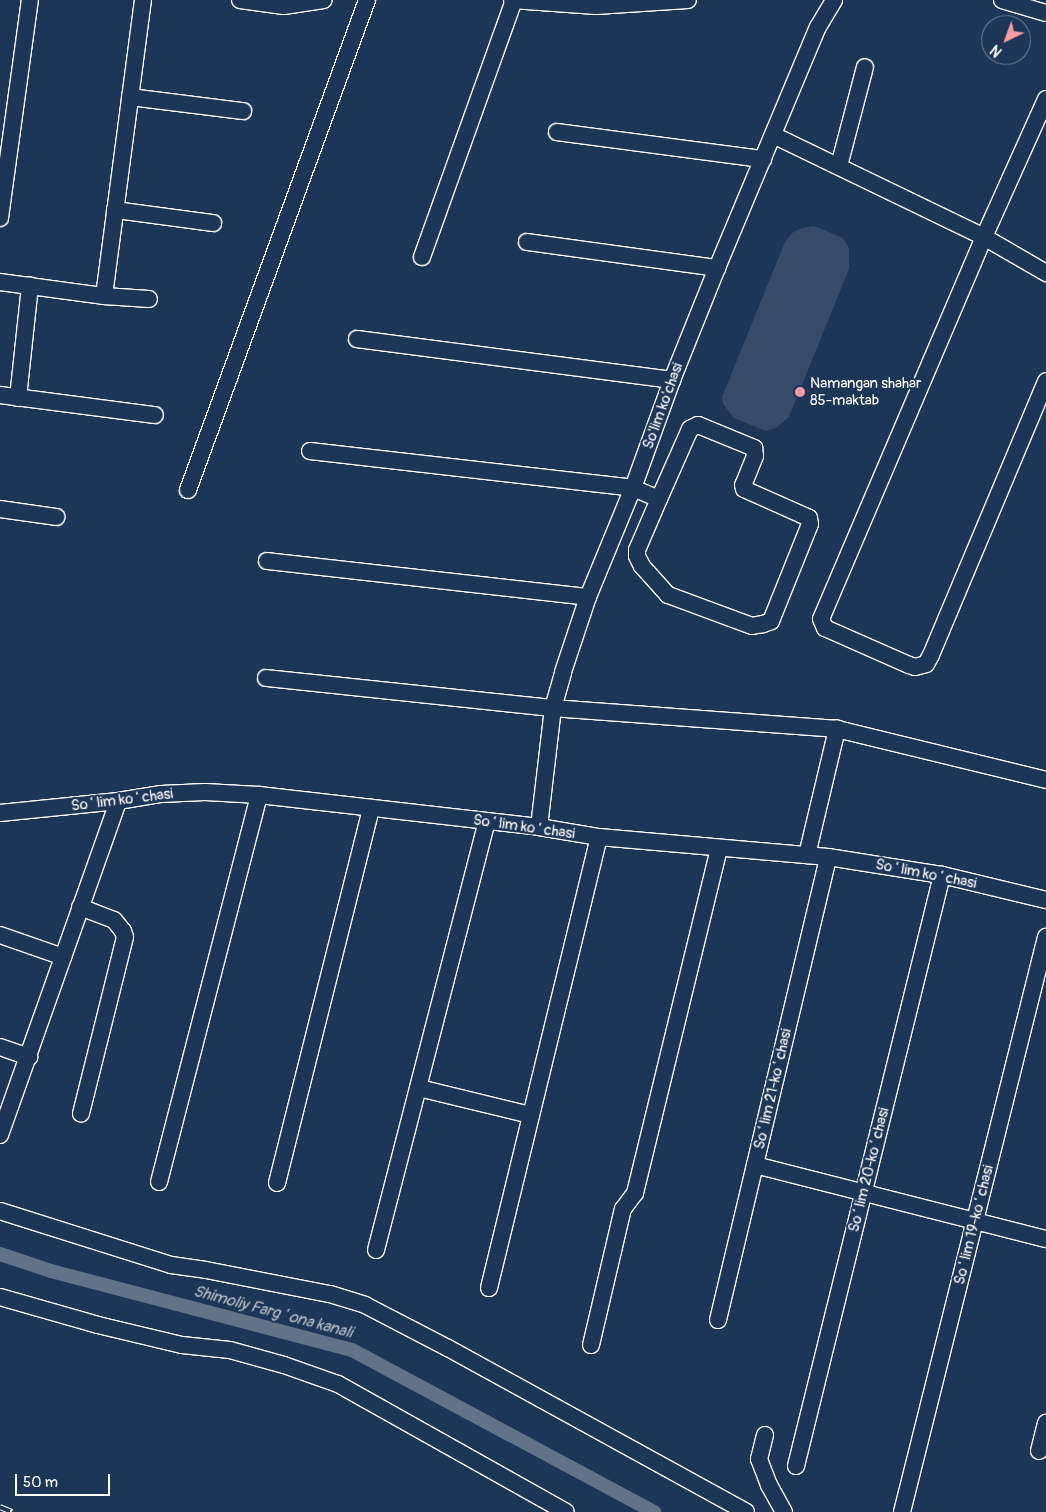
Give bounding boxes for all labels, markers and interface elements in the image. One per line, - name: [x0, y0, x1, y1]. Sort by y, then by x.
- north arrow: [981, 15, 1031, 65]
- text: N: [987, 41, 1006, 60]
- street label: So'lim ko'chasi: [639, 360, 687, 452]
- place label: Namangan shahar 85-maktab: [810, 374, 921, 409]
- marker: Namangan shahar 85-maktab: [794, 386, 806, 398]
- street label: Soʻlim koʻchasi: [70, 785, 174, 815]
- street label: Soʻlim koʻchasi: [472, 811, 576, 843]
- street label: Soʻlim koʻchasi: [874, 855, 978, 893]
- street label: Soʻlim 21-koʻchasi: [750, 1027, 796, 1151]
- street label: Soʻlim 20-koʻchasi: [845, 1106, 893, 1234]
- street label: Soʻlim 19-koʻchasi: [950, 1163, 998, 1287]
- water label: Shimoliy Fargʻona kanali: [191, 1282, 355, 1342]
- scale bar: [18, 1464, 112, 1496]
- text: 50 m: [23, 1473, 58, 1492]

